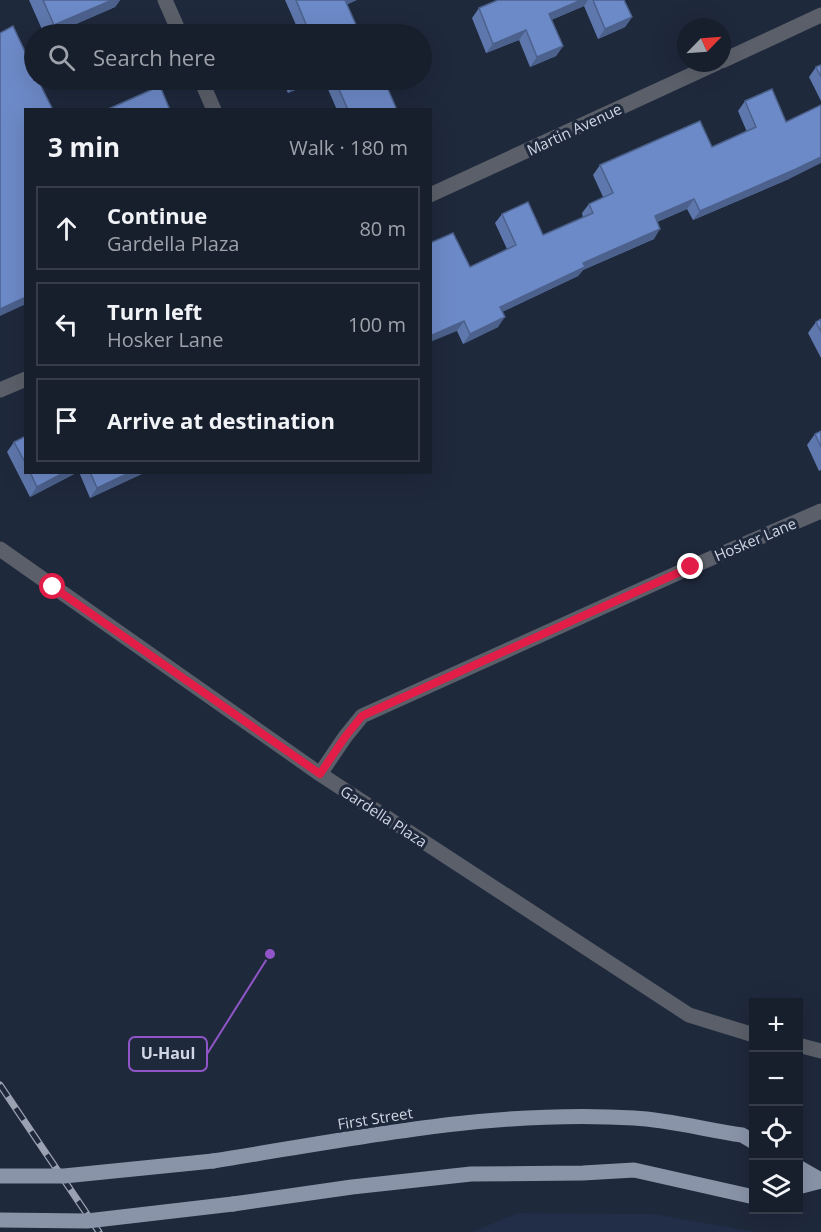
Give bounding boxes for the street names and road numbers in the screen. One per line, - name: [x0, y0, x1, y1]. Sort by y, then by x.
- street label: Martin Avenue: [523, 98, 625, 160]
- street label: Hosker Lane: [711, 513, 799, 565]
- street label: Gardella Plaza: [337, 781, 431, 851]
- street label: First Street: [336, 1102, 414, 1134]

